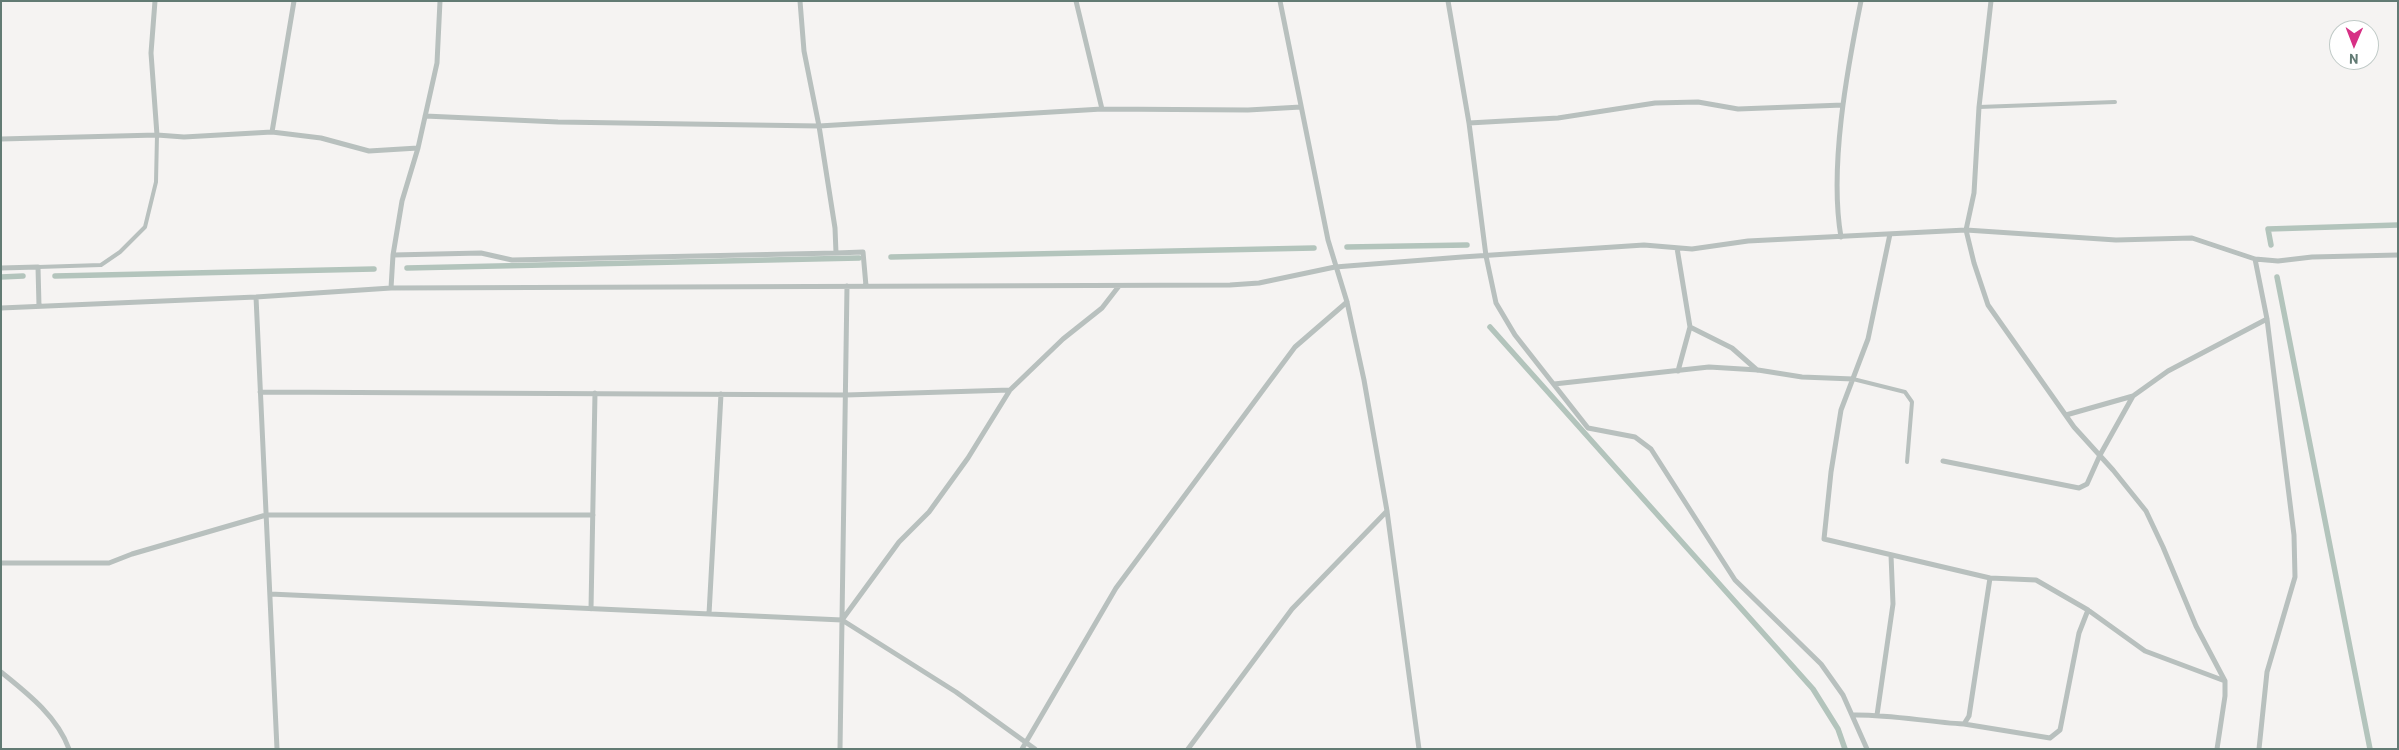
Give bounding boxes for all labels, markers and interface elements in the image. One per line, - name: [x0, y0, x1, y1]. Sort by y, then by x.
- north arrow: [2329, 20, 2379, 70]
- text: N: [2349, 51, 2359, 68]

